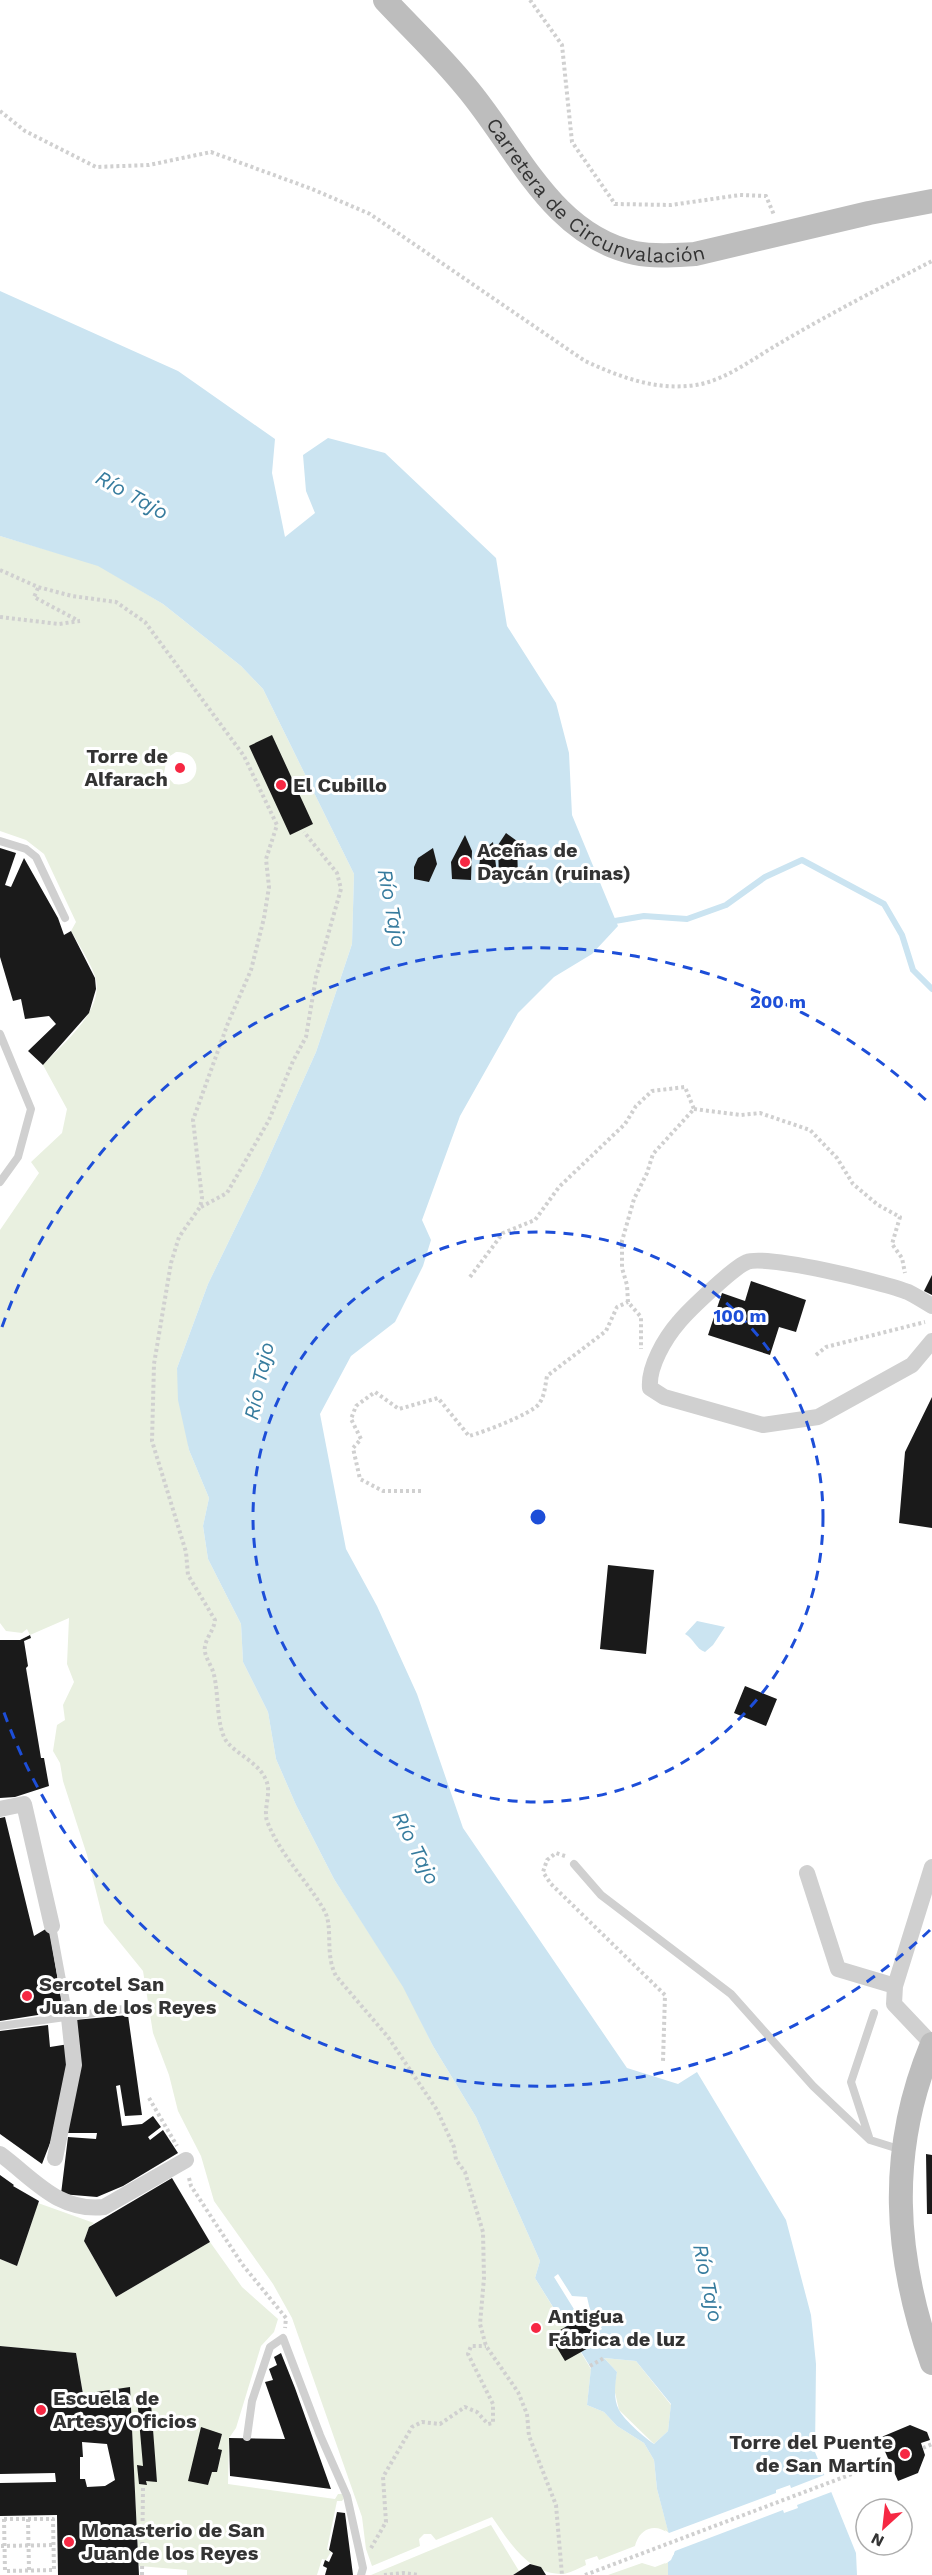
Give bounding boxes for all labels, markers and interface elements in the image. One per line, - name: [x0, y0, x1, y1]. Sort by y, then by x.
- street label: Carretera de Circunvalación: [481, 113, 707, 267]
- water label: Río Tajo: [92, 464, 173, 525]
- place label: Torre de Alfarach: [85, 744, 168, 791]
- marker: Torre de Alfarach: [173, 761, 187, 775]
- place label: El Cubillo: [293, 773, 387, 797]
- marker: El Cubillo: [274, 778, 288, 792]
- place label: Aceñas de Daycán (ruinas): [477, 838, 631, 885]
- marker: Aceñas de Daycán (ruinas): [458, 855, 472, 869]
- water label: Río Tajo: [373, 867, 412, 949]
- text: 200 m: [750, 991, 806, 1012]
- text: 100 m: [713, 1305, 767, 1326]
- water label: Río Tajo: [238, 1340, 279, 1422]
- centre of rings: [528, 1507, 548, 1527]
- water label: Río Tajo: [387, 1807, 446, 1889]
- place label: Sercotel San Juan de los Reyes: [39, 1972, 217, 2019]
- marker: Sercotel San Juan de los Reyes: [20, 1989, 34, 2003]
- water label: Río Tajo: [688, 2242, 729, 2324]
- place label: Antigua Fábrica de luz: [548, 2304, 685, 2351]
- marker: Antigua Fábrica de luz: [529, 2321, 543, 2335]
- place label: Escuela de Artes y Oficios: [53, 2386, 197, 2433]
- marker: Escuela de Artes y Oficios: [34, 2403, 48, 2417]
- place label: Torre del Puente de San Martín: [729, 2430, 893, 2477]
- marker: Torre del Puente de San Martín: [898, 2447, 912, 2461]
- north arrow: [854, 2497, 914, 2557]
- place label: Monasterio de San Juan de los Reyes: [81, 2518, 265, 2565]
- text: N: [868, 2529, 887, 2551]
- marker: Monasterio de San Juan de los Reyes: [62, 2535, 76, 2549]

